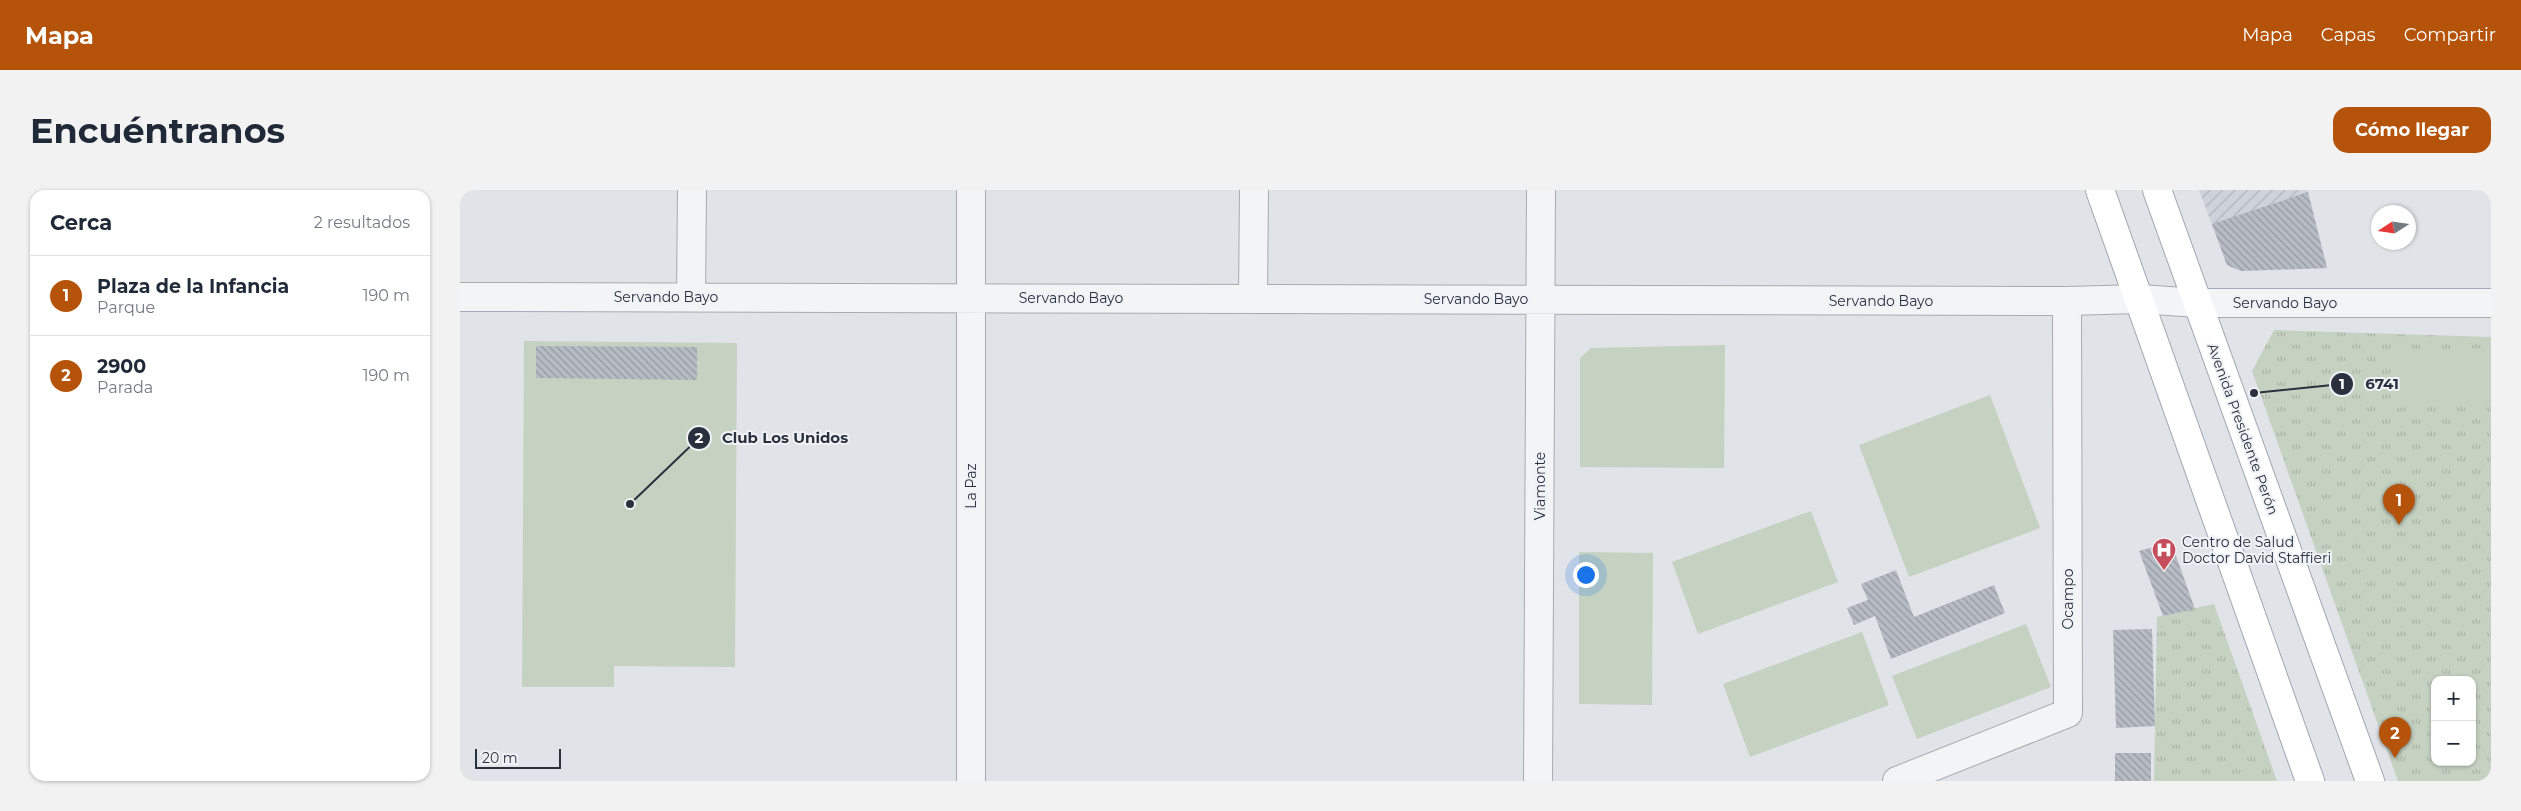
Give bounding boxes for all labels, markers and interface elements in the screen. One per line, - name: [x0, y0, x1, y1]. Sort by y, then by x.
- text: Mapa: [25, 21, 94, 50]
- text: Mapa: [2242, 24, 2293, 46]
- text: Capas: [2321, 24, 2376, 46]
- text: Compartir: [2404, 24, 2496, 46]
- button: Cómo llegar: [2333, 107, 2491, 153]
- text: Encuéntranos: [30, 109, 285, 152]
- north arrow: [2371, 205, 2416, 250]
- text: Cerca: [50, 210, 112, 235]
- text: 2 resultados: [314, 213, 410, 232]
- text: Plaza de la Infancia: [97, 275, 289, 298]
- text: 1: [63, 286, 69, 305]
- text: 190 m: [363, 286, 410, 305]
- street label: Servando Bayo: [614, 288, 719, 306]
- street label: Servando Bayo: [1019, 289, 1124, 307]
- street label: Servando Bayo: [1424, 290, 1529, 308]
- street label: Servando Bayo: [1829, 292, 1934, 310]
- street label: Servando Bayo: [2233, 294, 2338, 312]
- text: Parque: [97, 298, 155, 317]
- street label: Avenida Presidente Perón: [2204, 341, 2282, 517]
- text: 2900: [97, 355, 146, 378]
- text: 2: [61, 366, 71, 385]
- text: 190 m: [363, 366, 410, 385]
- callout: 6741: [2330, 369, 2408, 399]
- text: 1: [2339, 374, 2345, 393]
- text: 6741: [2365, 374, 2399, 393]
- text: Parada: [97, 378, 153, 397]
- callout: Club Los Unidos: [686, 423, 858, 453]
- text: 2: [695, 428, 704, 447]
- text: Club Los Unidos: [722, 428, 848, 447]
- street label: Viamonte: [1531, 452, 1549, 520]
- street label: La Paz: [962, 463, 980, 509]
- pin: 1: [2383, 484, 2415, 525]
- place label: Centro de Salud Doctor David Staffieri: [2182, 533, 2331, 567]
- hospital icon: Centro de Salud Doctor David Staffieri: [2151, 537, 2177, 571]
- your location: [1573, 562, 1599, 588]
- street label: Ocampo: [2059, 568, 2077, 630]
- map controls: [2431, 676, 2476, 766]
- button: +: [2431, 676, 2476, 721]
- pin: 2: [2379, 717, 2411, 758]
- button: −: [2431, 721, 2476, 766]
- scale bar: [475, 746, 561, 769]
- text: 20 m: [482, 749, 518, 767]

